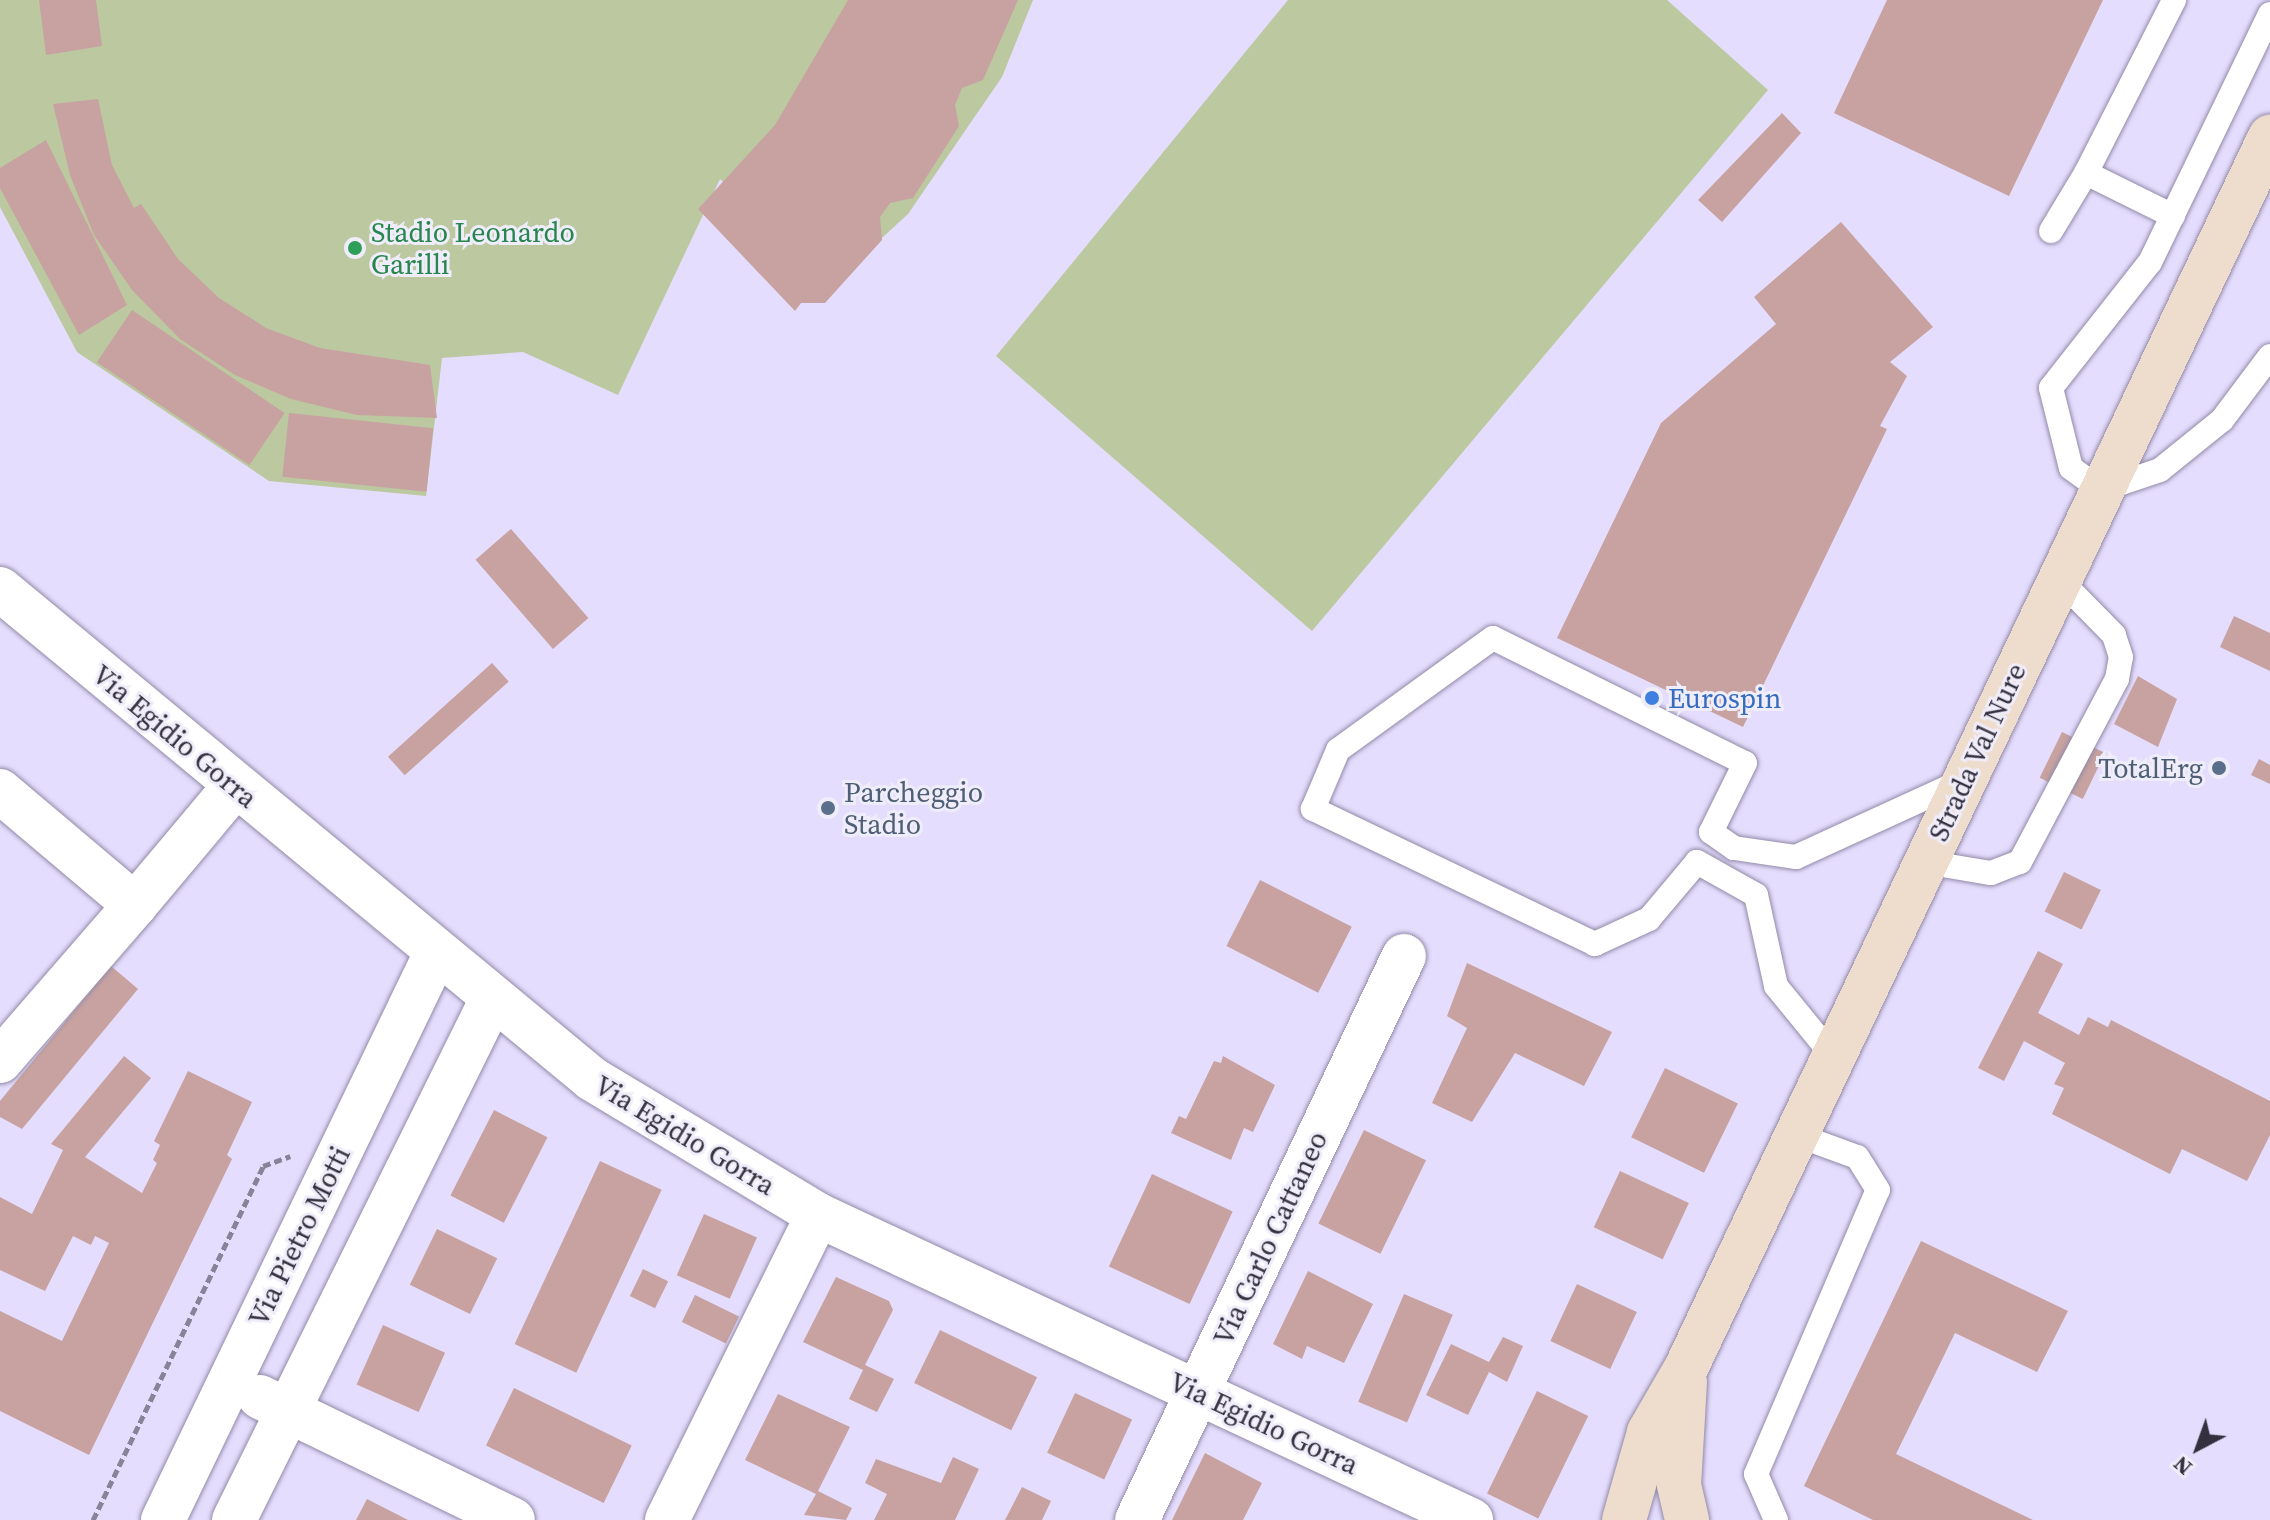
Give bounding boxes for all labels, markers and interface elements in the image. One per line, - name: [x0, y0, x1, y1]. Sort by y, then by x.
- place label: Stadio Leonardo Garilli: [371, 215, 575, 281]
- marker: Stadio Leonardo Garilli: [346, 239, 364, 257]
- street label: Via Egidio Gorra: [86, 657, 264, 815]
- street label: Strada Val Nure: [1921, 657, 2033, 847]
- place label: Eurospin: [1668, 681, 1781, 715]
- marker: Eurospin: [1643, 689, 1661, 707]
- place label: TotalErg: [2098, 751, 2203, 785]
- marker: TotalErg: [2210, 759, 2228, 777]
- place label: Parcheggio Stadio: [844, 775, 983, 841]
- marker: Parcheggio Stadio: [819, 799, 837, 817]
- street label: Via Egidio Gorra: [589, 1068, 781, 1202]
- street label: Via Carlo Cattaneo: [1206, 1126, 1334, 1350]
- street label: Via Pietro Motti: [241, 1141, 357, 1331]
- street label: Via Egidio Gorra: [1164, 1364, 1364, 1482]
- north arrow: [2158, 1408, 2238, 1488]
- text: N: [2166, 1450, 2198, 1483]

